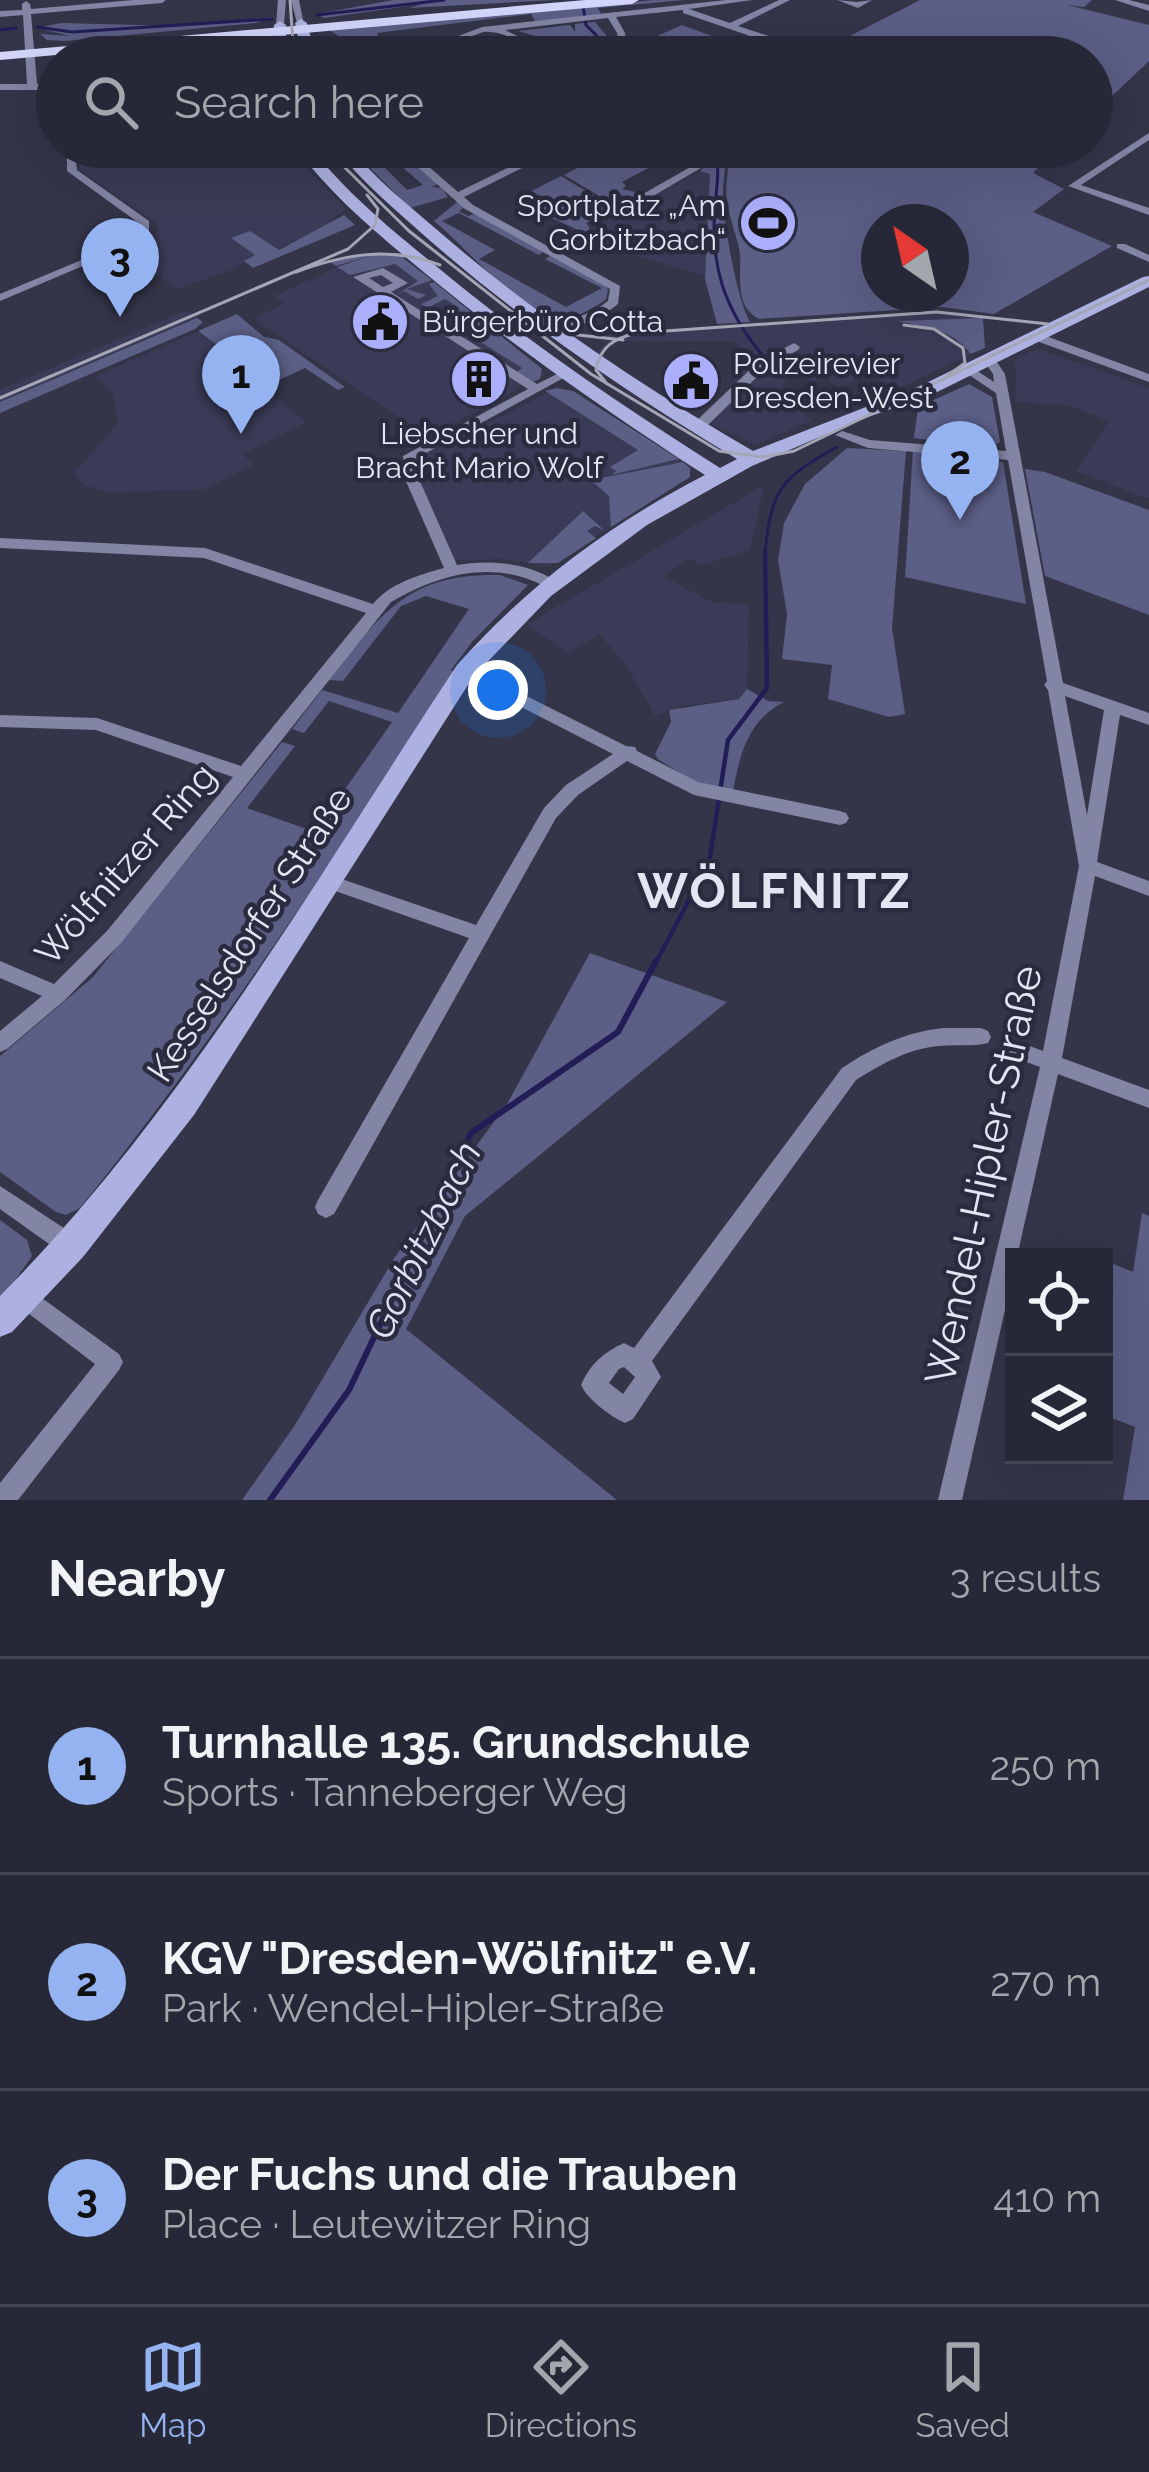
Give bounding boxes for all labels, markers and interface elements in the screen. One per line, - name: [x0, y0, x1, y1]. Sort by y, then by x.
- search box: [36, 36, 1113, 168]
- icon: search: [78, 69, 144, 135]
- text: Search here: [174, 76, 424, 129]
- place label: Sportplatz „Am Gorbitzbach“: [517, 188, 726, 257]
- sports icon: Sportplatz „Am Gorbitzbach“: [737, 192, 799, 254]
- north arrow: [861, 204, 969, 312]
- pin: 3: [81, 218, 159, 317]
- public building icon: Bürgerbüro Cotta: [349, 291, 411, 353]
- place label: Bürgerbüro Cotta: [422, 304, 663, 339]
- pin: 1: [202, 335, 280, 434]
- place label: Polizeirevier Dresden-West: [733, 346, 933, 415]
- building icon: Liebscher und Bracht Mario Wolf: [448, 348, 510, 410]
- public building icon: Polizeirevier Dresden-West: [660, 350, 722, 412]
- place label: Liebscher und Bracht Mario Wolf: [355, 416, 604, 485]
- pin: 2: [921, 421, 999, 520]
- your location: [468, 660, 528, 720]
- street label: Wölfnitzer Ring: [26, 755, 224, 973]
- street label: Kesselsdorfer Straße: [138, 779, 360, 1089]
- district label: WÖLFNITZ: [637, 863, 913, 919]
- street label: Wendel-Hipler-Straße: [915, 961, 1052, 1389]
- water label: Gorbitzbach: [356, 1134, 490, 1346]
- map controls: [1005, 1248, 1113, 1464]
- button: locate: [1005, 1248, 1113, 1356]
- button: layers: [1005, 1356, 1113, 1464]
- text: Nearby: [48, 1548, 225, 1608]
- text: 3 results: [950, 1555, 1101, 1601]
- text: Turnhalle 135. Grundschule: [162, 1716, 750, 1769]
- text: 1: [77, 1743, 97, 1789]
- text: 250 m: [990, 1743, 1101, 1789]
- text: Sports · Tanneberger Weg: [162, 1769, 628, 1815]
- text: KGV "Dresden-Wölfnitz" e.V.: [162, 1932, 757, 1985]
- text: 2: [76, 1959, 98, 2005]
- text: 270 m: [990, 1959, 1101, 2005]
- text: Park · Wendel-Hipler-Straße: [162, 1985, 664, 2031]
- text: Der Fuchs und die Trauben: [162, 2148, 738, 2201]
- text: 3: [76, 2175, 98, 2221]
- text: 410 m: [993, 2175, 1101, 2221]
- text: Place · Leutewitzer Ring: [162, 2201, 591, 2247]
- tab: Map: [139, 2334, 206, 2445]
- tab: Directions: [485, 2334, 637, 2445]
- tab: Saved: [915, 2334, 1010, 2445]

